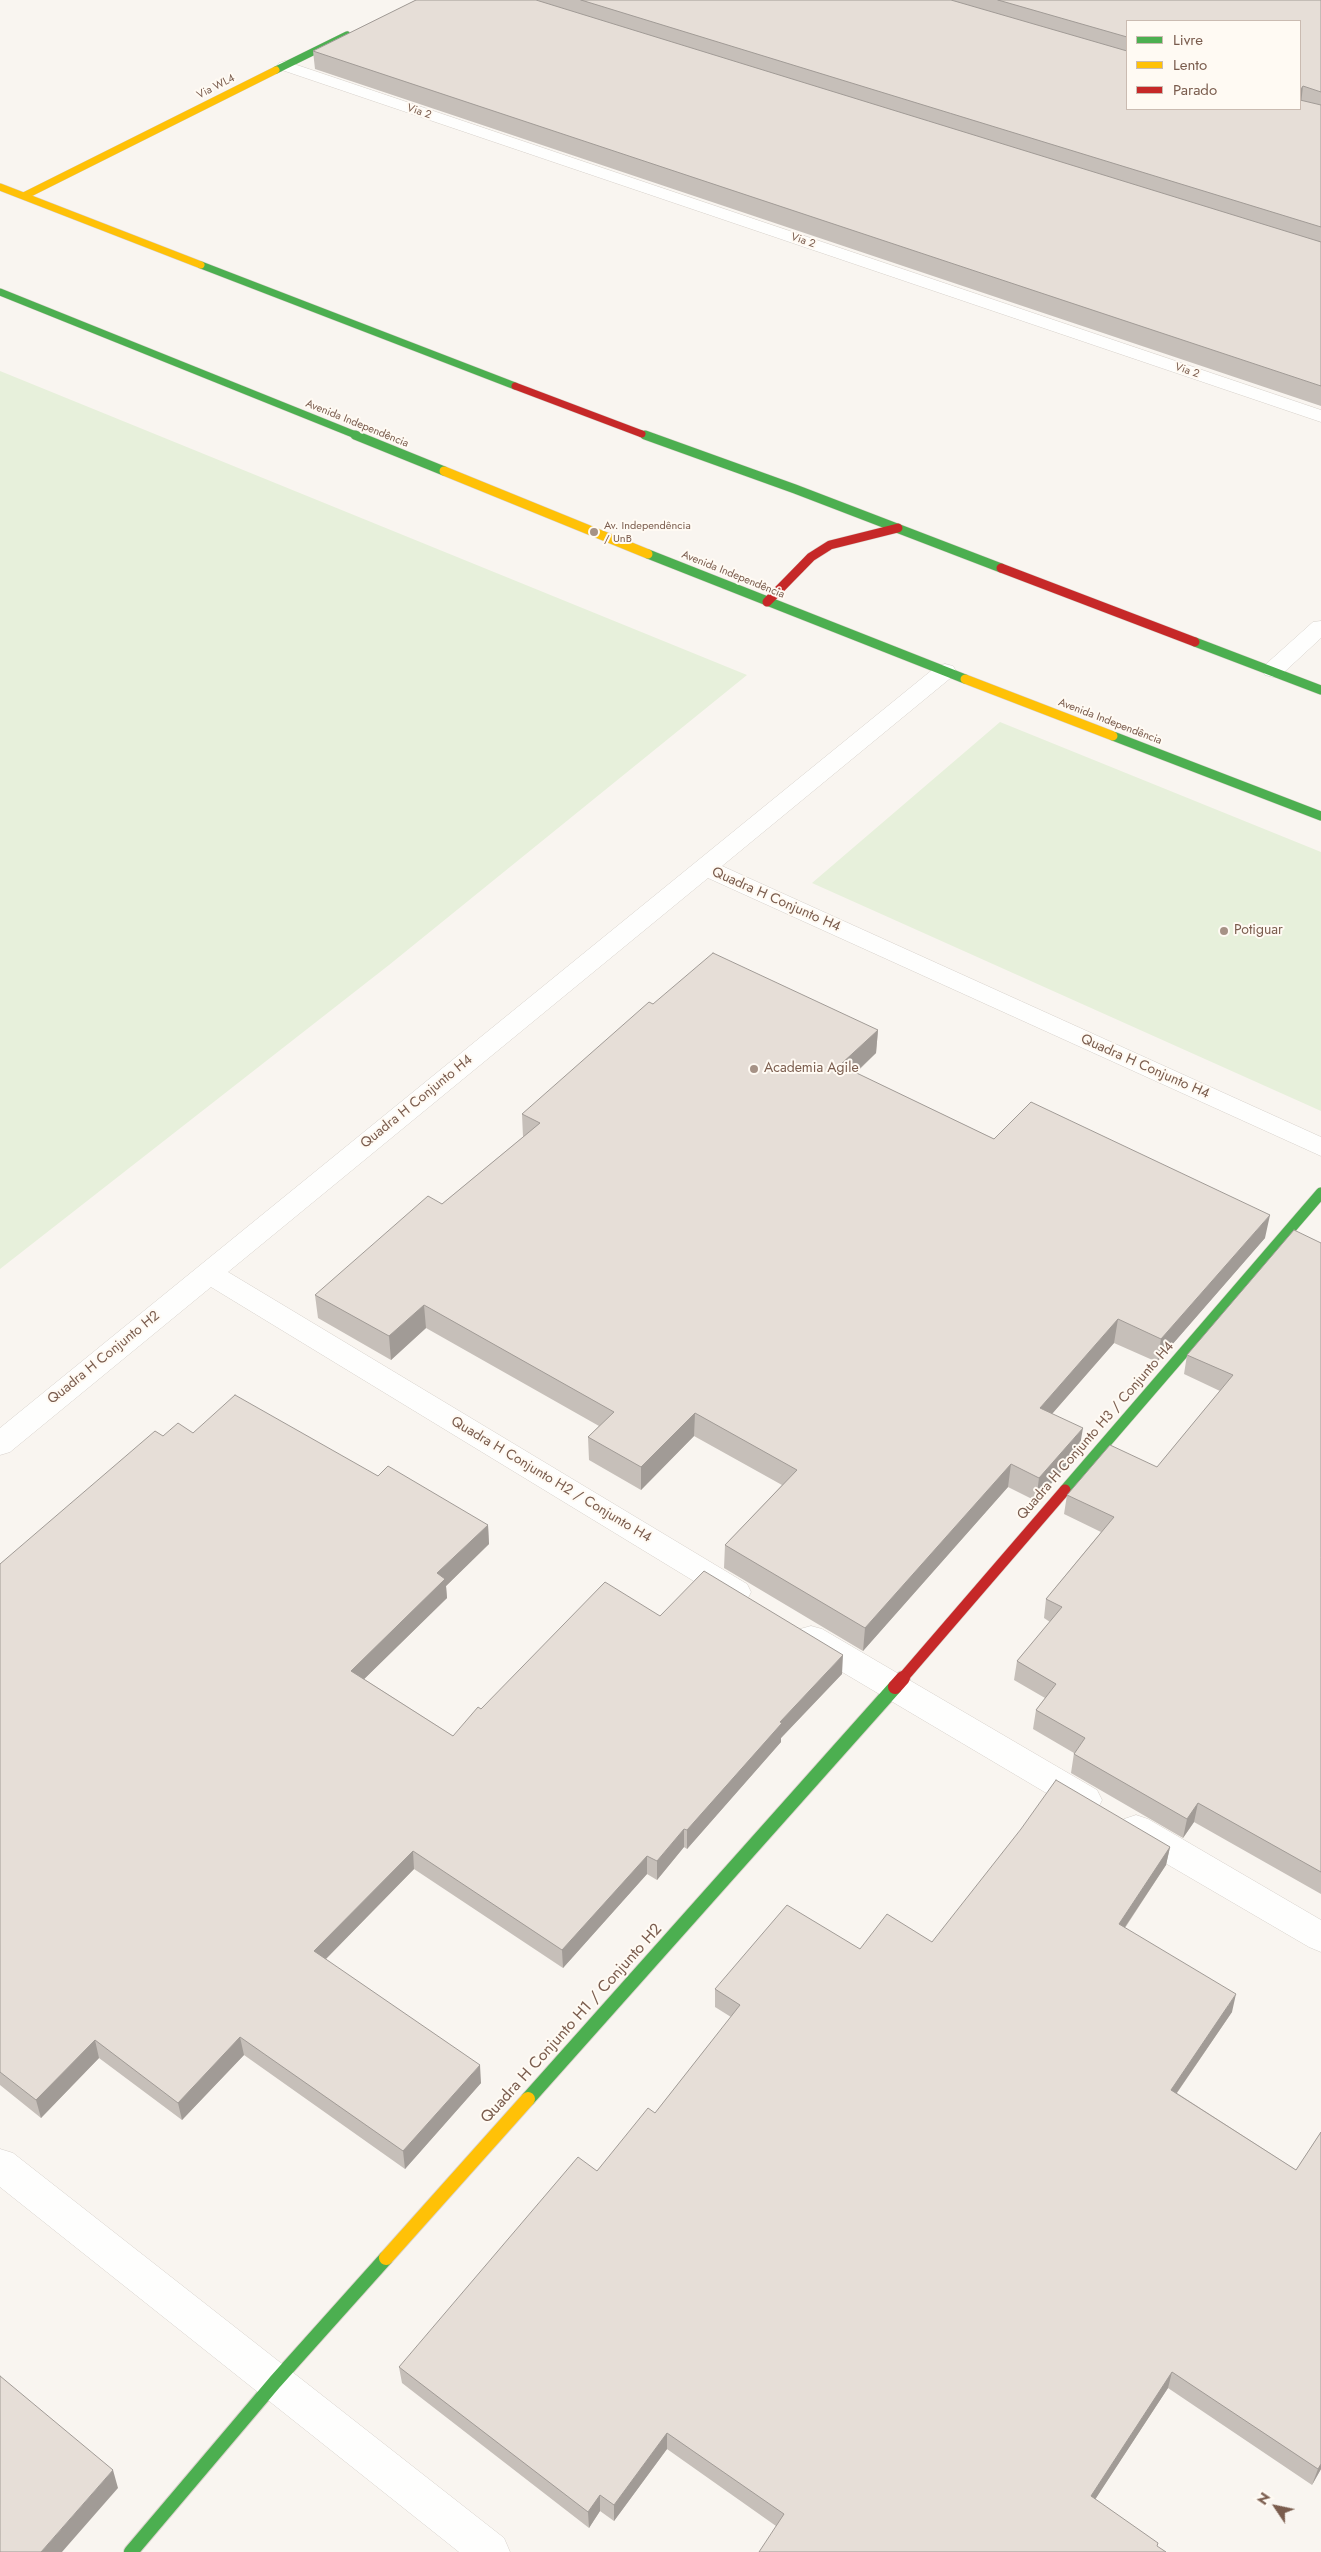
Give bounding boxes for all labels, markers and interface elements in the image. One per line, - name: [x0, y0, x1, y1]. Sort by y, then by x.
- legend: [1126, 20, 1301, 110]
- text: Livre: [1173, 29, 1203, 51]
- text: Lento: [1173, 54, 1207, 76]
- street label: Via WL4: [195, 72, 237, 102]
- text: Parado: [1173, 79, 1217, 101]
- street label: Via 2: [405, 102, 433, 122]
- street label: Via 2: [789, 231, 817, 251]
- street label: Via 2: [1173, 361, 1201, 381]
- street label: Avenida Independência: [304, 397, 410, 451]
- place label: Av. Independência / UnB: [604, 519, 691, 545]
- marker: Av. Independência / UnB: [588, 526, 600, 538]
- street label: Avenida Independência: [680, 548, 786, 602]
- street label: Avenida Independência: [1056, 696, 1164, 748]
- street label: Quadra H Conjunto H4: [709, 864, 843, 936]
- place label: Potiguar: [1234, 923, 1283, 939]
- marker: Potiguar: [1218, 925, 1230, 937]
- street label: Quadra H Conjunto H4: [1078, 1031, 1212, 1103]
- street label: Quadra H Conjunto H4: [358, 1052, 476, 1152]
- place label: Academia Agile: [764, 1061, 859, 1077]
- marker: Academia Agile: [748, 1063, 760, 1075]
- street label: Quadra H Conjunto H2: [45, 1308, 163, 1408]
- street label: Quadra H Conjunto H3 / Conjunto H4: [1014, 1339, 1178, 1523]
- street label: Quadra H Conjunto H2 / Conjunto H4: [448, 1413, 654, 1547]
- street label: Quadra H Conjunto H1 / Conjunto H2: [477, 1920, 667, 2128]
- north arrow: [1251, 2482, 1301, 2532]
- text: N: [1252, 2488, 1275, 2509]

